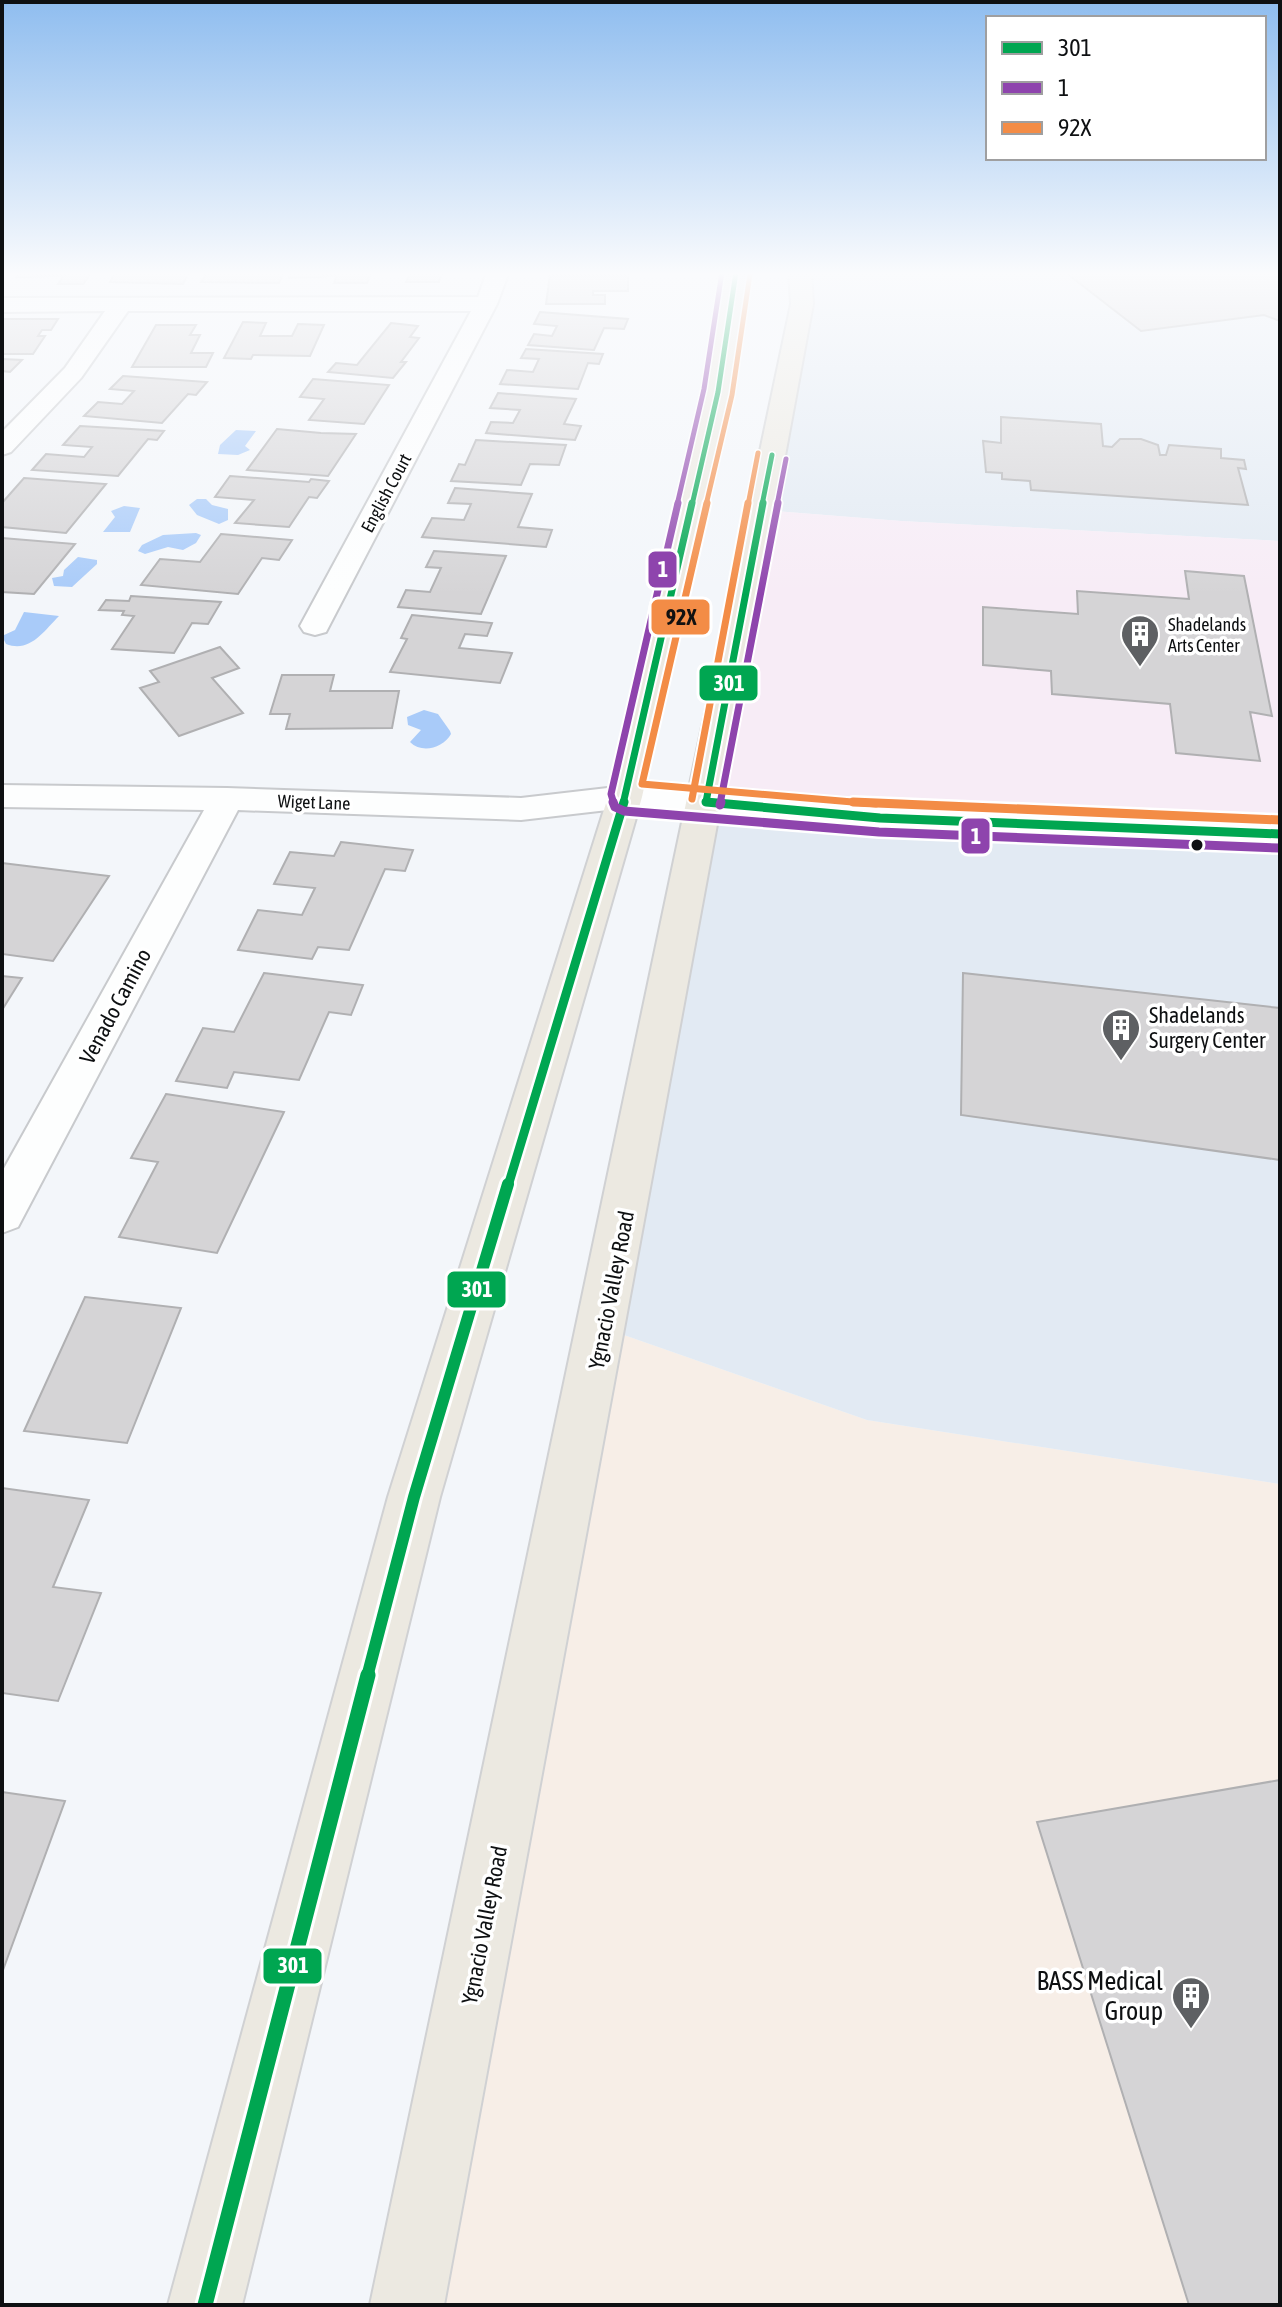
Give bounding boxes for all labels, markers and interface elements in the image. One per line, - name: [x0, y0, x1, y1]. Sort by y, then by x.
- legend: [986, 16, 1266, 160]
- text: 301: [1058, 34, 1092, 61]
- text: 1: [1058, 74, 1069, 101]
- text: 92X: [1058, 114, 1092, 141]
- street label: English Court: [357, 450, 415, 536]
- line badge: 1: [647, 550, 678, 589]
- text: 1: [658, 556, 668, 582]
- line badge: 92X: [650, 598, 711, 636]
- text: 92X: [666, 604, 697, 630]
- building icon: Shadelands Arts Center: [1119, 613, 1161, 668]
- place label: Shadelands Arts Center: [1168, 614, 1246, 656]
- line badge: 301: [698, 664, 759, 702]
- text: 301: [713, 670, 745, 696]
- street label: Wiget Lane: [277, 790, 351, 814]
- line badge: 1: [960, 817, 991, 855]
- text: 1: [971, 823, 981, 849]
- unlabelled marker: [1189, 837, 1205, 853]
- street label: Venado Camino: [74, 944, 156, 1068]
- place label: Shadelands Surgery Center: [1149, 1002, 1266, 1053]
- building icon: Shadelands Surgery Center: [1100, 1007, 1142, 1062]
- street label: Ygnacio Valley Road: [583, 1209, 639, 1371]
- line badge: 301: [446, 1270, 507, 1309]
- text: 301: [461, 1276, 493, 1302]
- street label: Ygnacio Valley Road: [456, 1844, 512, 2006]
- line badge: 301: [262, 1947, 323, 1985]
- text: 301: [277, 1952, 309, 1978]
- place label: BASS Medical Group: [1037, 1966, 1163, 2026]
- building icon: BASS Medical Group: [1170, 1975, 1212, 2030]

